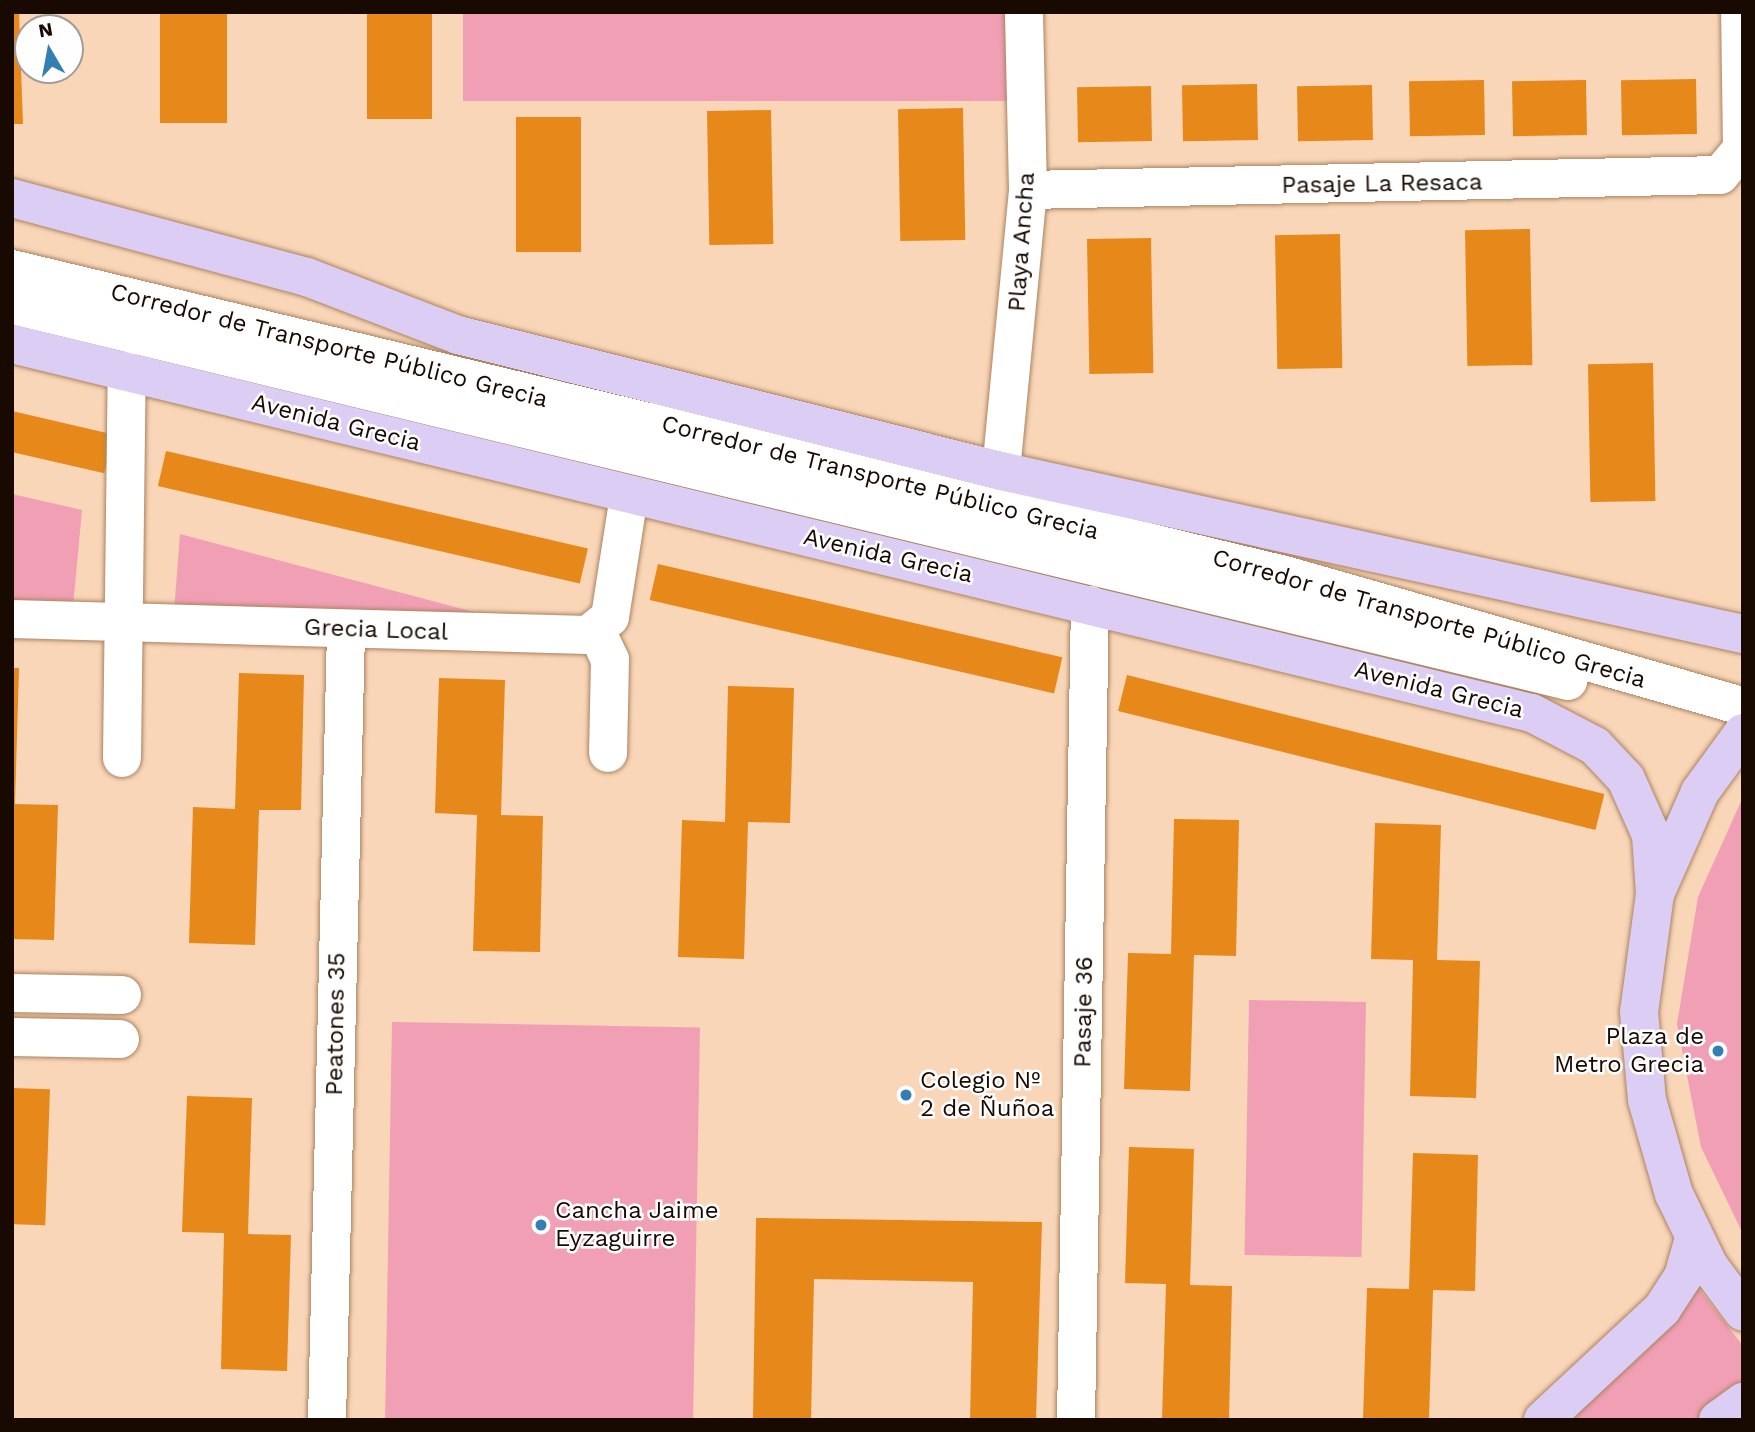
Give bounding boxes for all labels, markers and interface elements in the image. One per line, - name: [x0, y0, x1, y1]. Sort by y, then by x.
- north arrow: [14, 14, 84, 84]
- text: N: [37, 17, 55, 42]
- street label: Pasaje La Resaca: [1281, 168, 1483, 200]
- street label: Playa Ancha: [1003, 171, 1041, 313]
- street label: Corredor de Transporte Público Grecia: [107, 278, 551, 414]
- street label: Avenida Grecia: [248, 388, 424, 458]
- street label: Corredor de Transporte Público Grecia: [658, 410, 1102, 546]
- street label: Avenida Grecia: [800, 522, 976, 590]
- street label: Corredor de Transporte Público Grecia: [1208, 543, 1650, 695]
- street label: Grecia Local: [303, 613, 449, 647]
- street label: Avenida Grecia: [1351, 655, 1527, 725]
- street label: Peatones 35: [320, 952, 352, 1096]
- street label: Pasaje 36: [1069, 956, 1099, 1068]
- place label: Plaza de Metro Grecia: [1554, 1023, 1704, 1079]
- marker: Plaza de Metro Grecia: [1710, 1043, 1726, 1059]
- place label: Colegio Nº 2 de Ñuñoa: [920, 1067, 1054, 1123]
- marker: Colegio Nº 2 de Ñuñoa: [898, 1087, 914, 1103]
- place label: Cancha Jaime Eyzaguirre: [555, 1197, 720, 1253]
- marker: Cancha Jaime Eyzaguirre: [533, 1217, 549, 1233]

